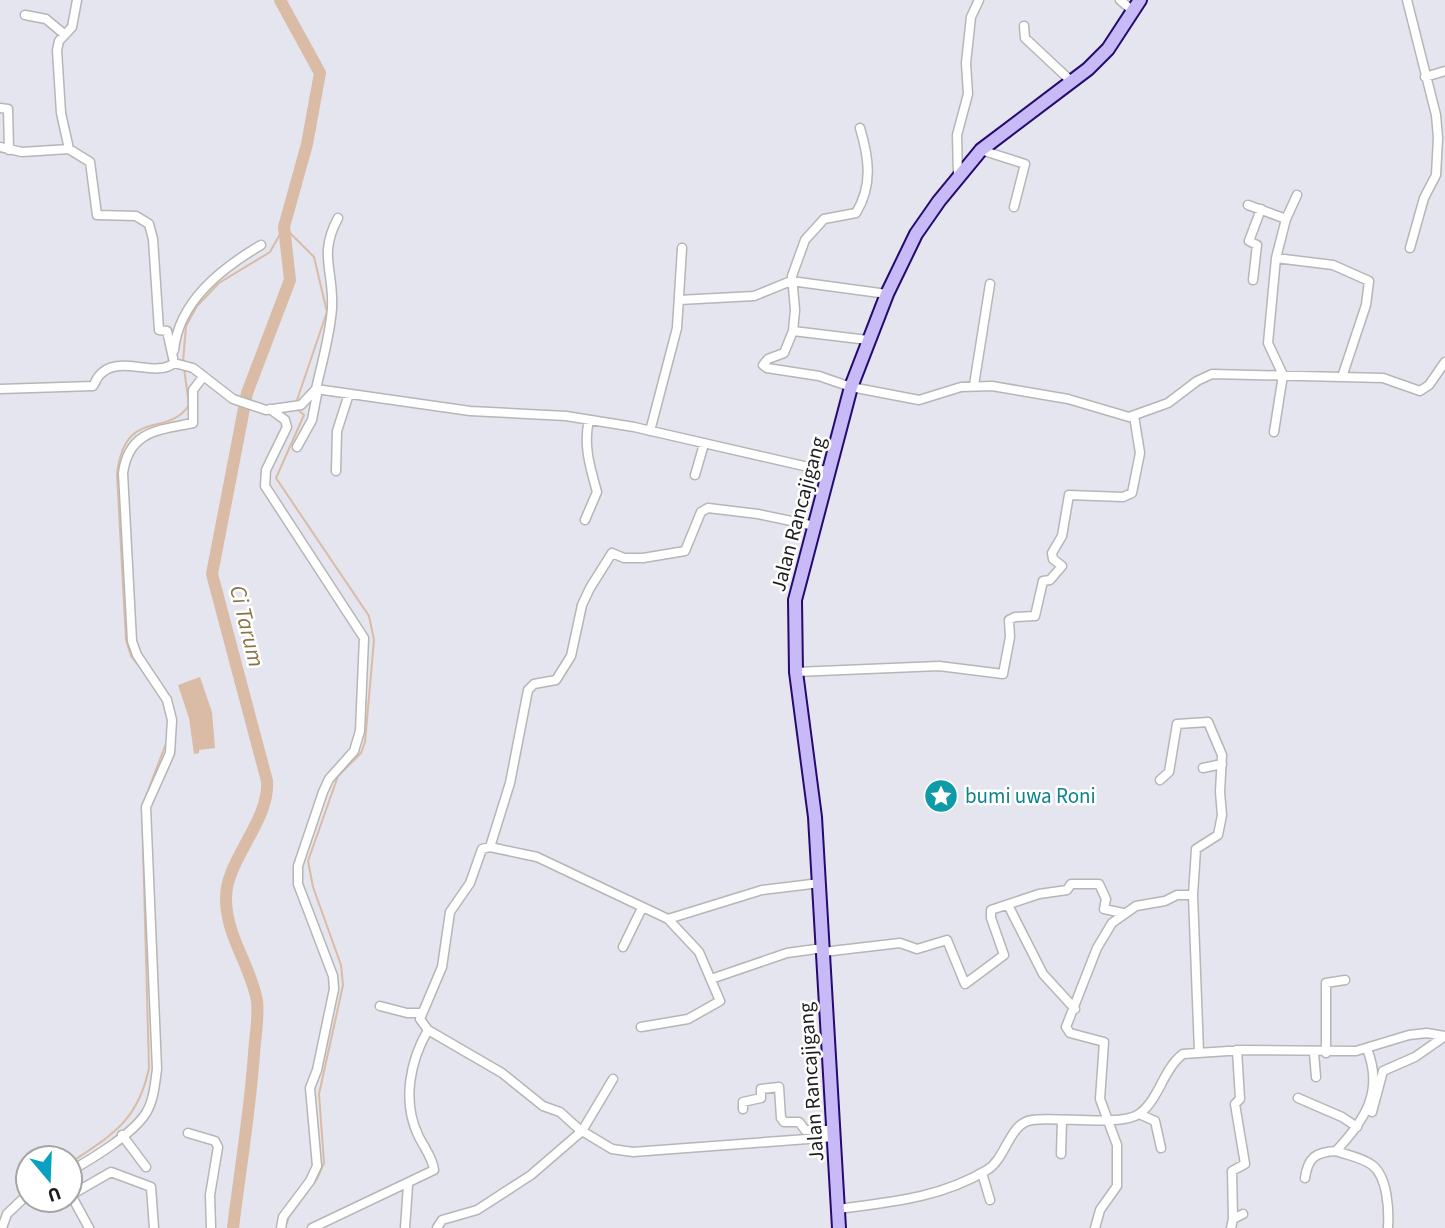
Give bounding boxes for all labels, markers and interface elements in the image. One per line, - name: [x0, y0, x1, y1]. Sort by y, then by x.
- street label: Jalan Rancajigang: [763, 433, 833, 595]
- water label: Ci Tarum: [221, 582, 273, 670]
- place icon: bumi uwa Roni: [922, 777, 960, 815]
- place label: bumi uwa Roni: [965, 781, 1096, 811]
- street label: Jalan Rancajigang: [790, 1001, 832, 1163]
- north arrow: [14, 1144, 84, 1214]
- text: U: [44, 1179, 64, 1208]

